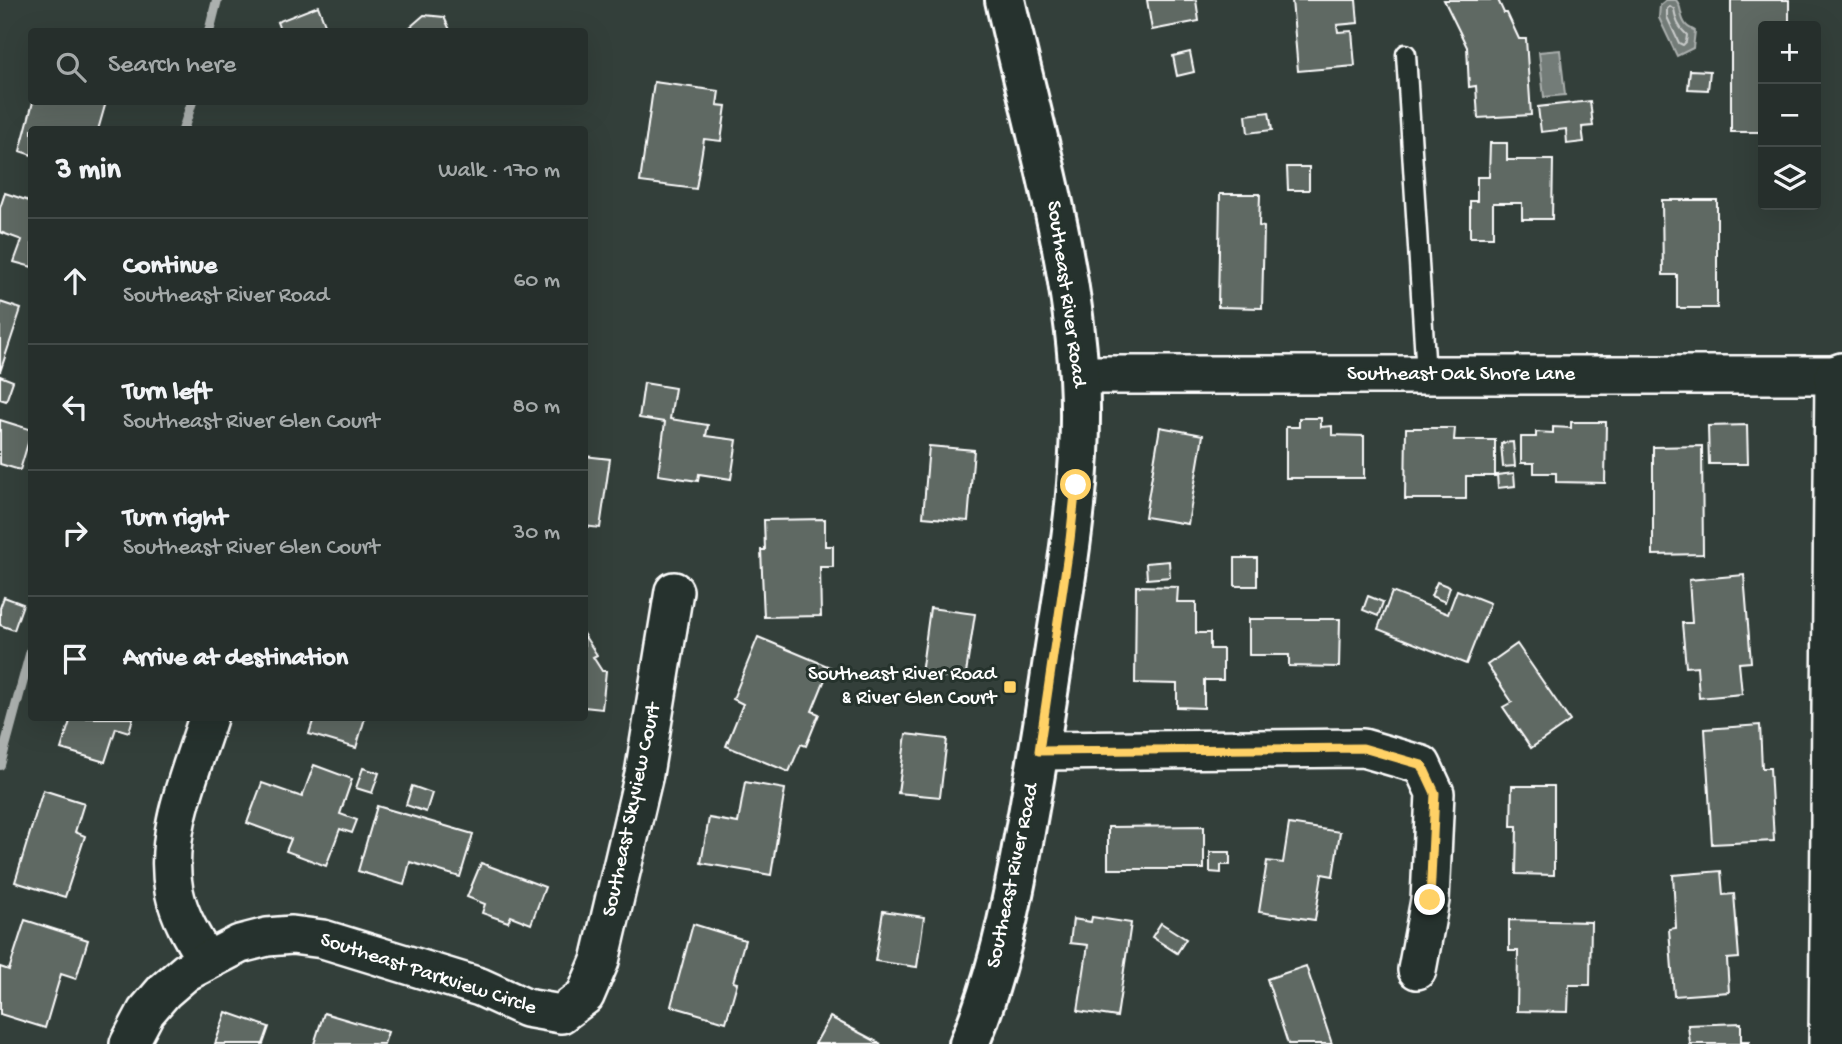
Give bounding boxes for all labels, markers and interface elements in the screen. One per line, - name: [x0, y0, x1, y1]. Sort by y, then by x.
- map controls: [1758, 21, 1821, 210]
- button: +: [1758, 21, 1821, 84]
- search box: [28, 28, 588, 105]
- icon: search: [52, 48, 90, 86]
- text: Search here: [108, 51, 236, 82]
- button: −: [1758, 84, 1821, 147]
- button: layers: [1758, 147, 1821, 210]
- text: 3 min: [56, 154, 121, 189]
- text: Walk · 170 m: [438, 158, 560, 185]
- street label: Southeast River Road: [1040, 199, 1091, 391]
- text: Continue: [123, 252, 217, 283]
- icon: ahead: [56, 262, 94, 300]
- text: 60 m: [514, 268, 560, 295]
- text: Southeast River Road: [123, 283, 329, 310]
- street label: Southeast Oak Shore Lane: [1347, 363, 1576, 388]
- text: Turn left: [123, 378, 211, 409]
- icon: left: [56, 388, 94, 426]
- text: 80 m: [513, 394, 560, 421]
- text: Southeast River Glen Court: [123, 409, 379, 436]
- route start: [1060, 469, 1091, 500]
- text: Turn right: [123, 504, 227, 535]
- icon: right: [56, 514, 94, 552]
- text: 30 m: [513, 520, 560, 547]
- text: Southeast River Glen Court: [123, 535, 379, 562]
- icon: arrive: [56, 640, 94, 678]
- text: Arrive at destination: [123, 644, 348, 675]
- place label: Southeast River Road & River Glen Court: [808, 663, 998, 712]
- marker: Southeast River Road & River Glen Court: [1002, 679, 1018, 695]
- street label: Southeast Skyview Court: [598, 699, 668, 919]
- street label: Southeast River Road: [982, 780, 1046, 971]
- route end: [1414, 884, 1445, 915]
- street label: Southeast Parkview Circle: [317, 928, 540, 1022]

